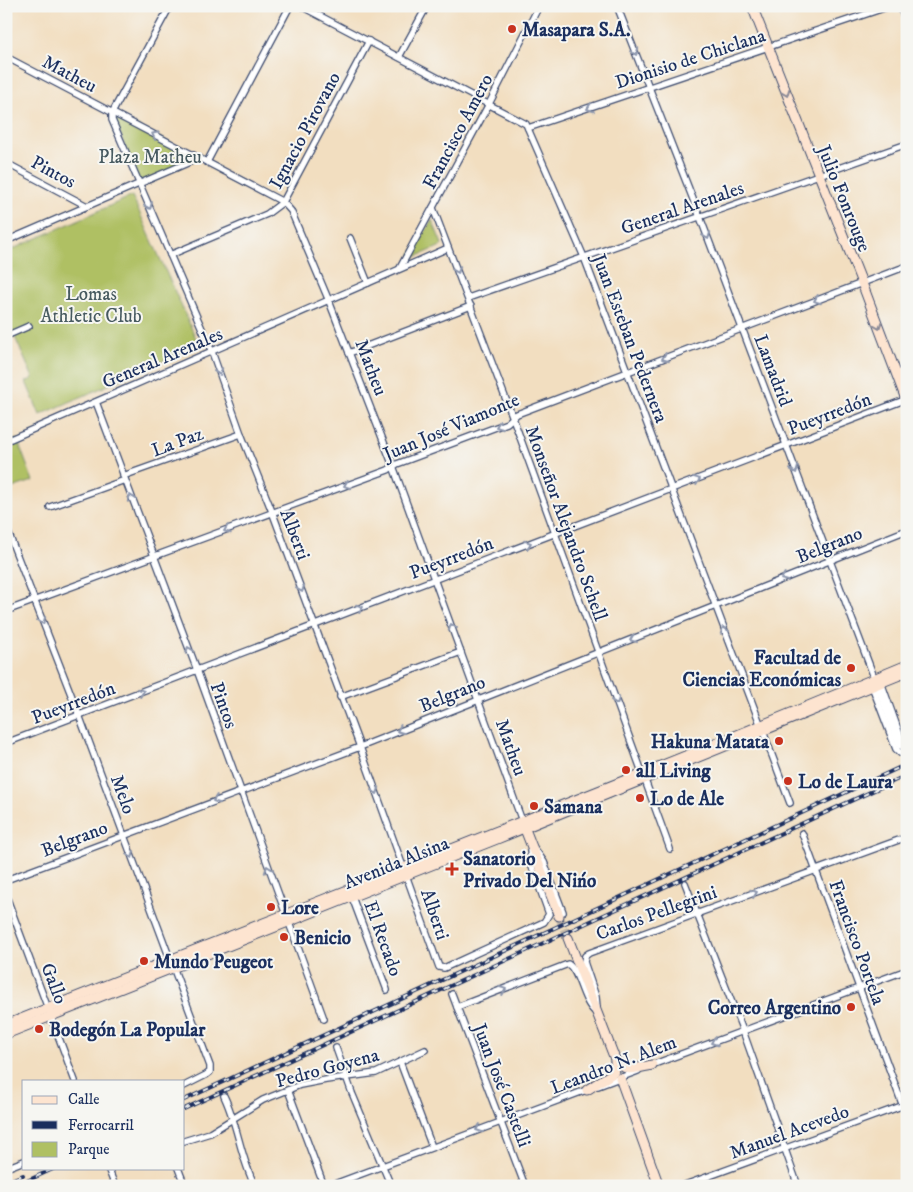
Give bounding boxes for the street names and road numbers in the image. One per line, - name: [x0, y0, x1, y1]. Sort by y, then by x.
- street label: Dionisio de Chiclana: [612, 24, 768, 95]
- street label: Matheu: [38, 50, 101, 98]
- street label: Ignacio Pirovano: [265, 68, 346, 193]
- street label: Francisco Amero: [418, 70, 498, 193]
- street label: Julio Fonrouge: [811, 140, 875, 255]
- street label: Pintos: [27, 151, 80, 194]
- street label: General Arenales: [618, 177, 747, 240]
- street label: Juan Esteban Pedernera: [586, 249, 672, 426]
- street label: General Arenales: [99, 323, 226, 394]
- street label: Lamadrid: [748, 331, 797, 410]
- street label: Matheu: [349, 336, 392, 399]
- street label: Juan José Viamonte: [378, 388, 523, 467]
- street label: Pueyrredón: [784, 388, 875, 441]
- street label: La Paz: [149, 423, 206, 462]
- street label: Monseñor Alejandro Schell: [520, 423, 612, 624]
- street label: Alberti: [274, 506, 315, 563]
- street label: Belgrano: [793, 522, 866, 569]
- street label: Pueyrredón: [406, 532, 497, 585]
- street label: Belgrano: [416, 671, 489, 718]
- street label: Pueyrredón: [28, 677, 119, 730]
- street label: Pintos: [205, 679, 243, 732]
- street label: Matheu: [490, 716, 531, 779]
- street label: Melo: [105, 772, 140, 817]
- street label: Belgrano: [38, 816, 111, 863]
- street label: Avenida Alsina: [341, 832, 453, 895]
- street label: Francisco Portela: [823, 877, 890, 1008]
- street label: Carlos Pellegrini: [593, 881, 720, 946]
- street label: Alberti: [415, 886, 454, 943]
- street label: El Recado: [358, 898, 407, 979]
- street label: Gallo: [35, 960, 72, 1007]
- street label: Juan José Castelli: [467, 1019, 536, 1151]
- street label: Leandro N. Alem: [547, 1031, 680, 1100]
- street label: Pedro Goyena: [273, 1044, 382, 1093]
- street label: Manuel Acevedo: [727, 1100, 852, 1165]

